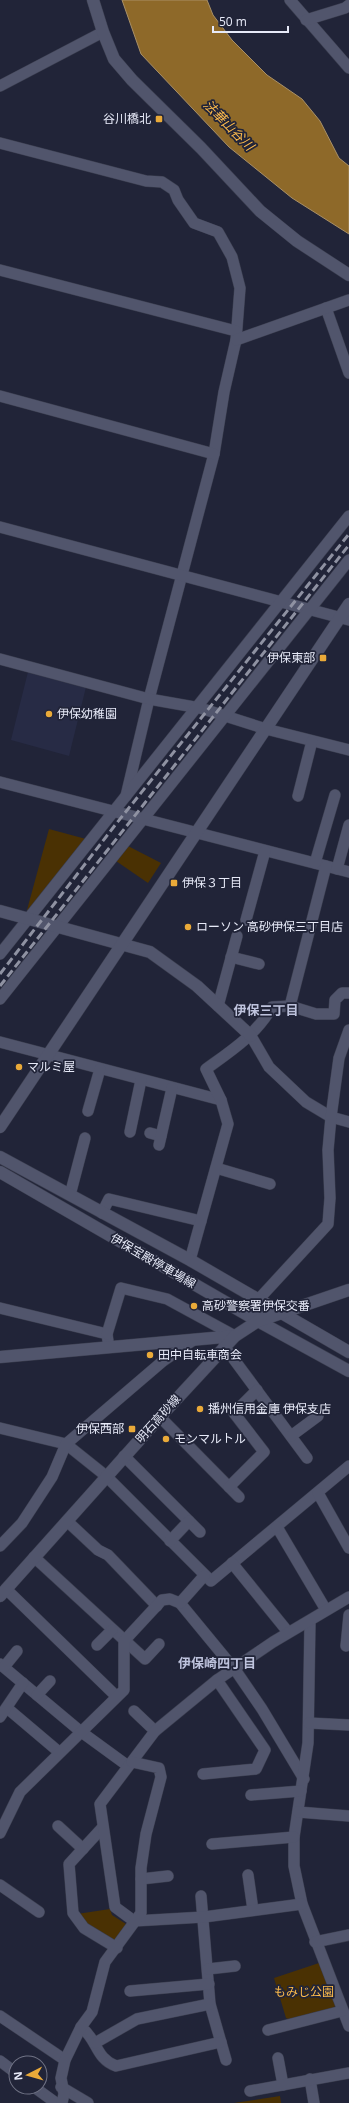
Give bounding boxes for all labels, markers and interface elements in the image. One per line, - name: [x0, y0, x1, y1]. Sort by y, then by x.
- scale bar: [213, 8, 288, 34]
- text: 50 m: [219, 13, 247, 30]
- water label: 法華山谷川: [200, 96, 260, 156]
- place label: 谷川橋北: [103, 110, 151, 127]
- marker: 谷川橋北: [154, 114, 164, 124]
- place label: 伊保東部: [267, 649, 315, 666]
- marker: 伊保東部: [318, 653, 328, 663]
- place label: 伊保幼稚園: [57, 705, 117, 722]
- marker: 伊保幼稚園: [44, 709, 54, 719]
- place label: 伊保３丁目: [182, 874, 242, 891]
- marker: 伊保３丁目: [169, 878, 179, 888]
- place label: ローソン 高砂伊保三丁目店: [196, 918, 343, 935]
- marker: ローソン 高砂伊保三丁目店: [183, 922, 193, 932]
- district label: 伊保三丁目: [233, 1001, 299, 1019]
- place label: マルミ屋: [27, 1058, 75, 1075]
- marker: マルミ屋: [14, 1062, 24, 1072]
- street label: 伊保宝殿停車場線: [107, 1229, 199, 1292]
- place label: 高砂警察署伊保交番: [202, 1297, 310, 1314]
- marker: 高砂警察署伊保交番: [189, 1301, 199, 1311]
- place label: 田中自転車商会: [158, 1346, 242, 1363]
- marker: 田中自転車商会: [145, 1350, 155, 1360]
- street label: 明石高砂線: [131, 1391, 184, 1447]
- place label: 播州信用金庫 伊保支店: [208, 1400, 331, 1417]
- marker: 播州信用金庫 伊保支店: [195, 1404, 205, 1414]
- place label: 伊保西部: [76, 1420, 124, 1437]
- marker: 伊保西部: [127, 1424, 137, 1434]
- place label: モンマルトル: [174, 1430, 246, 1447]
- marker: モンマルトル: [161, 1434, 171, 1444]
- district label: 伊保崎四丁目: [178, 1654, 256, 1672]
- park label: もみじ公園: [274, 1983, 334, 2000]
- north arrow: [8, 2055, 48, 2095]
- text: N: [10, 2071, 25, 2081]

